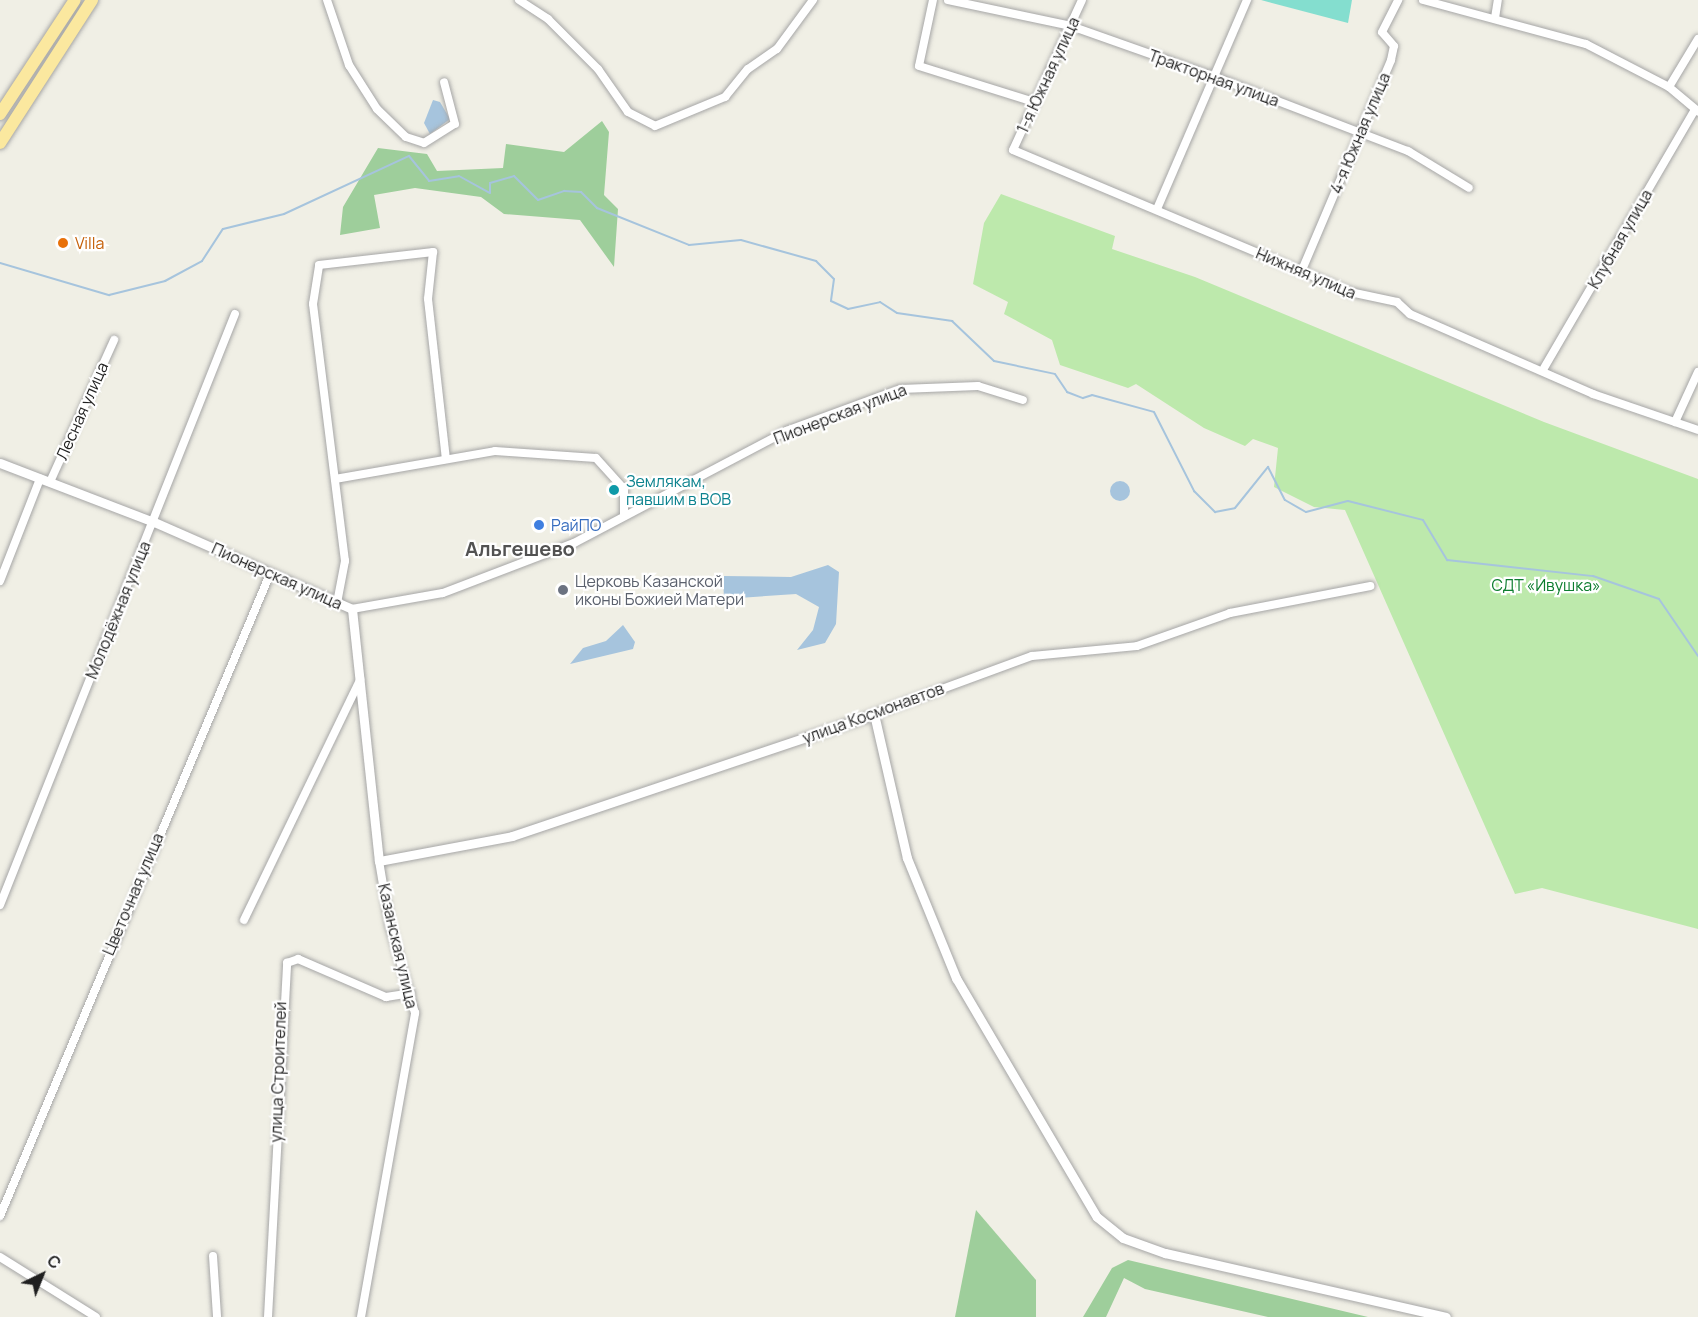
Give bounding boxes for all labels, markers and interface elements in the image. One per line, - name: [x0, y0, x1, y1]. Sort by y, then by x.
- street label: 1-я Южная улица: [1013, 14, 1083, 136]
- street label: Тракторная улица: [1146, 45, 1282, 111]
- street label: 4-я Южная улица: [1326, 70, 1394, 196]
- street label: Клубная улица: [1584, 186, 1656, 292]
- place label: Villa: [75, 233, 104, 253]
- marker: Villa: [56, 236, 70, 250]
- street label: Нижняя улица: [1253, 243, 1359, 303]
- street label: Лесная улица: [52, 359, 112, 463]
- street label: Пионерская улица: [771, 380, 909, 448]
- place label: Землякам, павшим в ВОВ: [626, 471, 731, 509]
- marker: Землякам, павшим в ВОВ: [607, 483, 621, 497]
- place label: РайПО: [551, 515, 601, 535]
- marker: РайПО: [532, 518, 546, 532]
- district label: Альгешево: [465, 536, 575, 560]
- street label: Молодёжная улица: [82, 538, 154, 682]
- street label: Пионерская улица: [209, 539, 345, 613]
- place label: Церковь Казанской иконы Божией Матери: [575, 571, 744, 609]
- park label: СДТ «Ивушка»: [1491, 575, 1601, 595]
- marker: Церковь Казанской иконы Божией Матери: [556, 583, 570, 597]
- street label: улица Космонавтов: [800, 678, 946, 748]
- street label: Цветочная улица: [99, 830, 167, 958]
- street label: Казанская улица: [374, 882, 422, 1010]
- street label: улица Строителей: [266, 1001, 290, 1143]
- north arrow: [12, 1245, 72, 1305]
- text: С: [42, 1250, 66, 1274]

